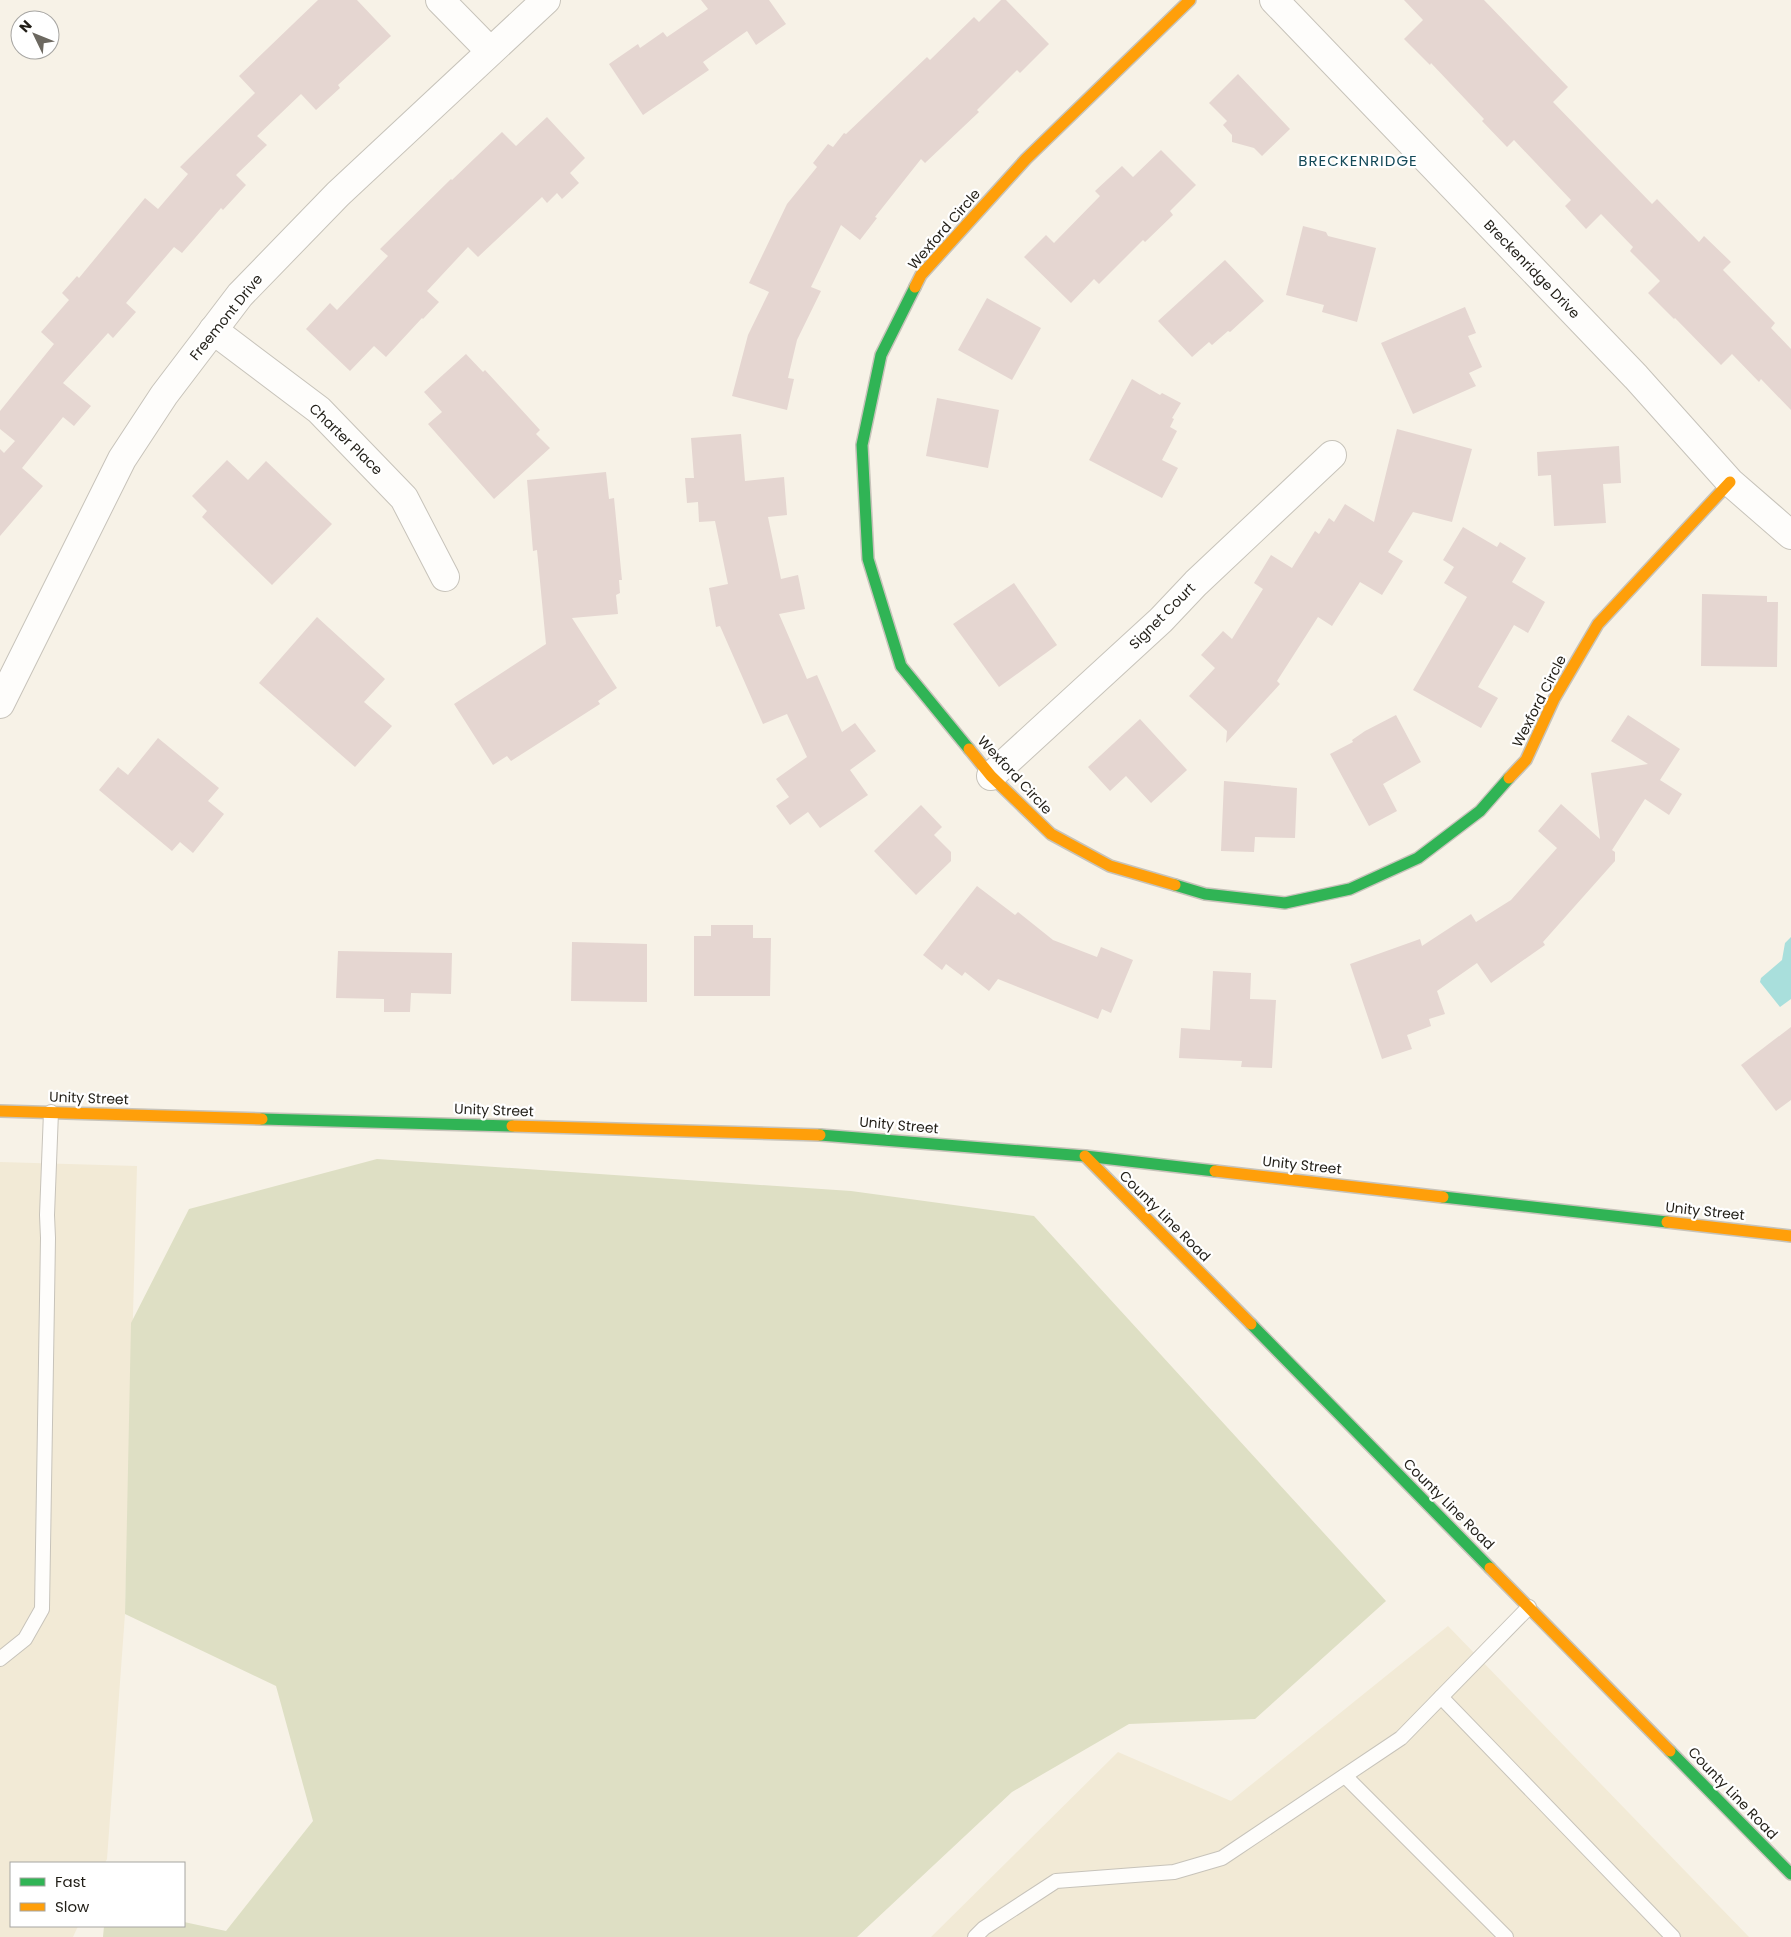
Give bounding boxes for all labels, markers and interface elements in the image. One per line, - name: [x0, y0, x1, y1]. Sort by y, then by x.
- north arrow: [10, 10, 60, 60]
- text: N: [15, 15, 36, 37]
- district label: BRECKENRIDGE: [1298, 150, 1418, 171]
- street label: Wexford Circle: [903, 184, 985, 274]
- street label: Breckenridge Drive: [1479, 215, 1585, 323]
- street label: Freemont Drive: [185, 269, 267, 364]
- street label: Charter Place: [305, 399, 387, 480]
- street label: Signet Court: [1124, 578, 1200, 654]
- street label: Wexford Circle: [1507, 651, 1571, 751]
- street label: Wexford Circle: [973, 731, 1057, 819]
- street label: Unity Street: [49, 1087, 129, 1109]
- street label: Unity Street: [454, 1099, 534, 1121]
- street label: Unity Street: [858, 1112, 940, 1138]
- street label: Unity Street: [1261, 1151, 1343, 1179]
- street label: County Line Road: [1115, 1166, 1215, 1266]
- street label: Unity Street: [1664, 1197, 1746, 1225]
- street label: County Line Road: [1399, 1454, 1499, 1554]
- street label: County Line Road: [1684, 1742, 1782, 1844]
- legend: [10, 1862, 185, 1927]
- text: Fast: [55, 1871, 86, 1892]
- text: Slow: [55, 1896, 90, 1917]

